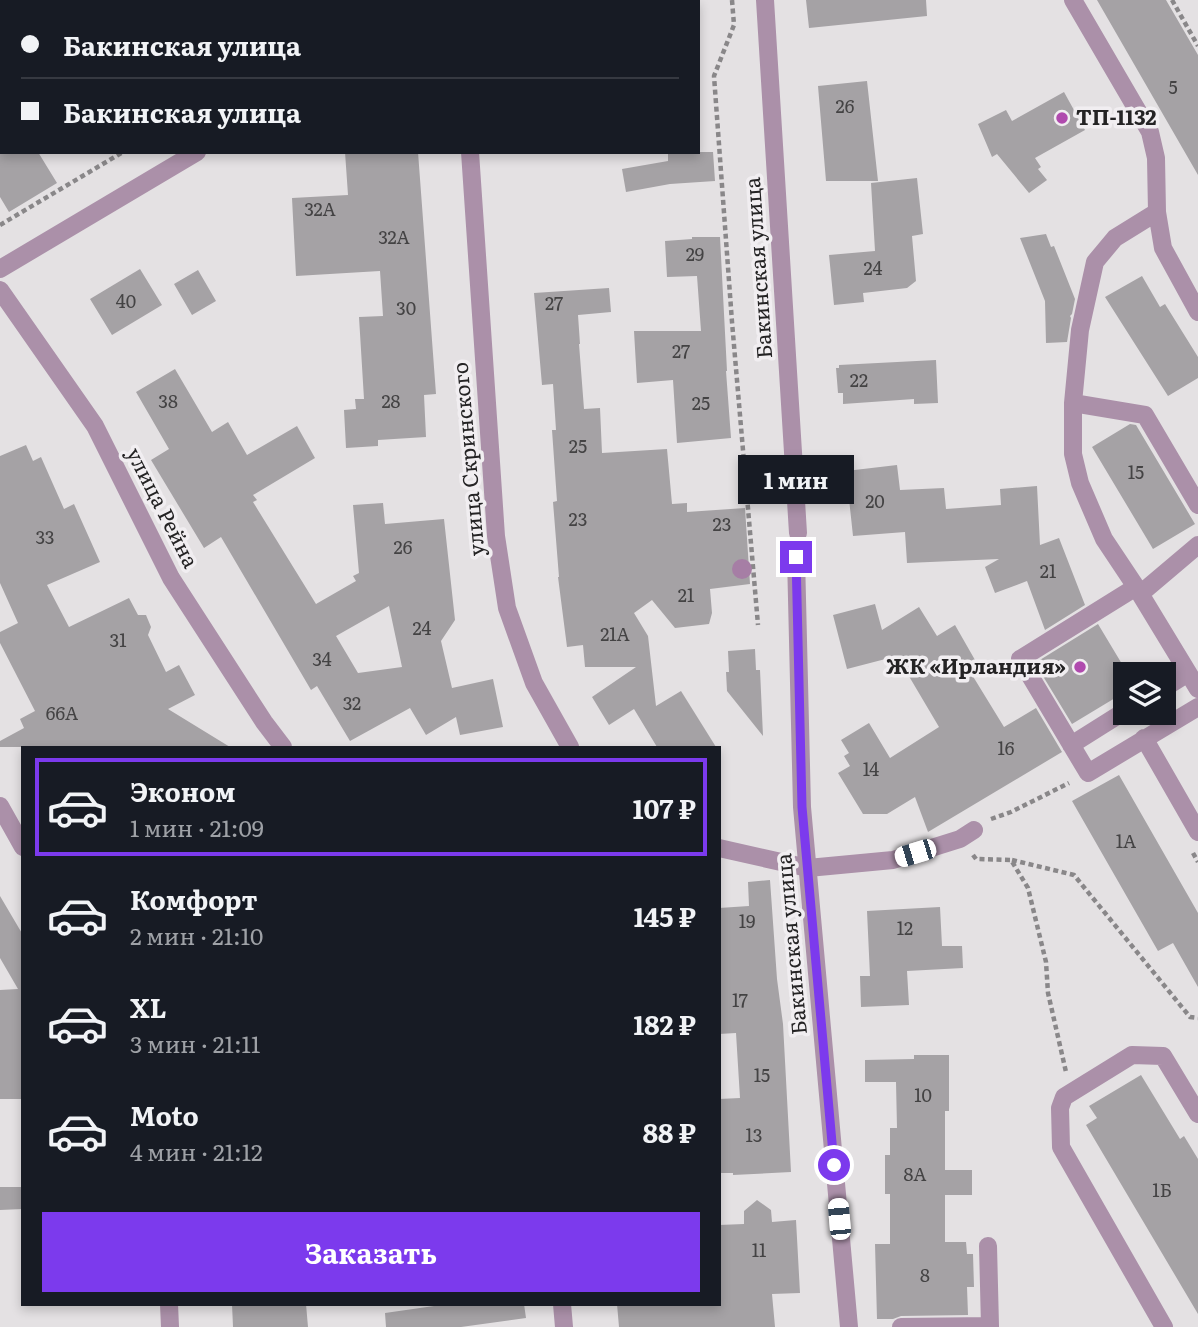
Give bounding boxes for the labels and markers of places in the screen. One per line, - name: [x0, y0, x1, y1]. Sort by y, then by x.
- place label: ТП-1132: [1076, 100, 1157, 131]
- marker: ТП-1132: [1054, 110, 1070, 126]
- place label: ЖК «Ирландия»: [886, 649, 1066, 680]
- marker: ЖК «Ирландия»: [1072, 659, 1088, 675]

